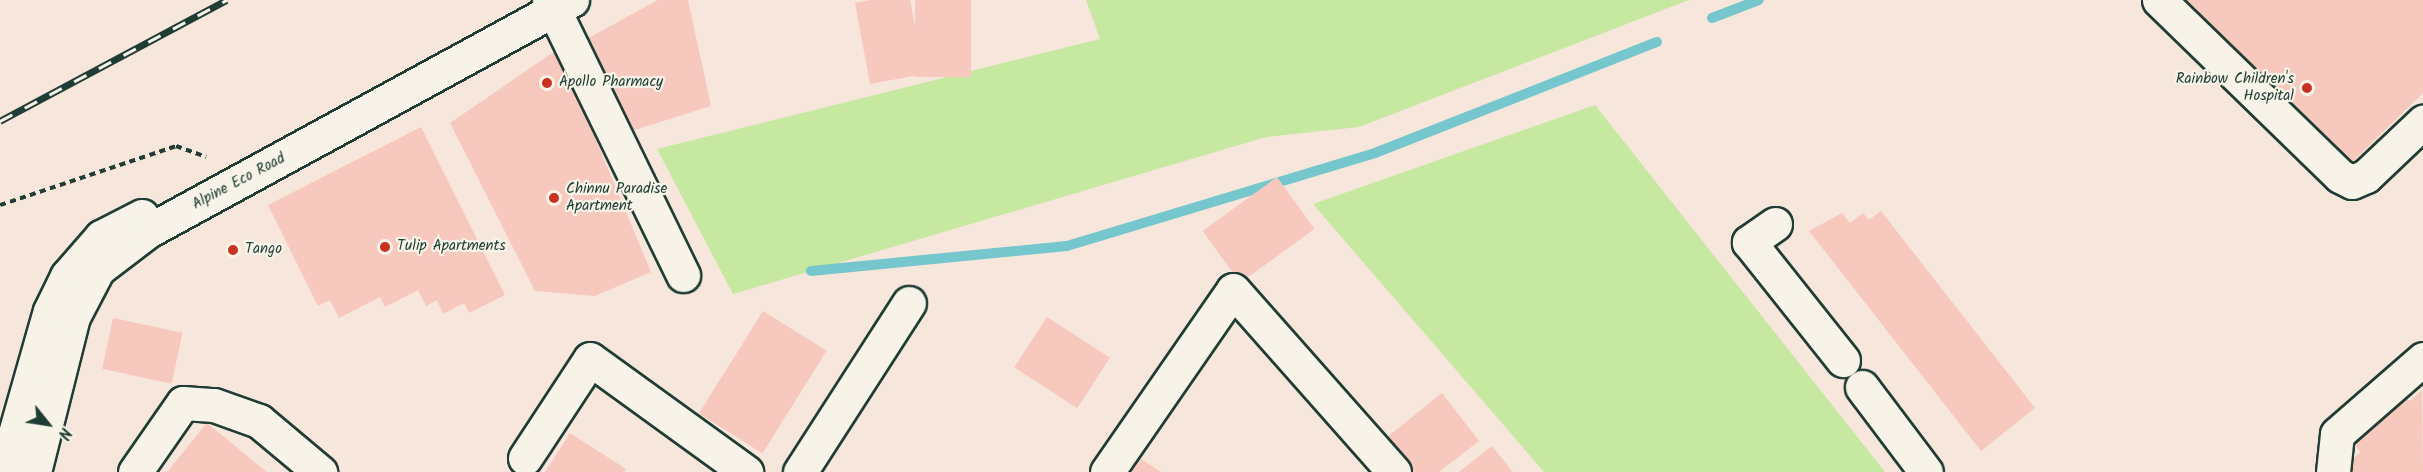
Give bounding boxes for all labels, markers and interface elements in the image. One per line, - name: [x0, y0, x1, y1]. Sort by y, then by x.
- place label: Rainbow Children's Hospital: [2176, 70, 2294, 105]
- place label: Apollo Pharmacy: [559, 74, 663, 92]
- marker: Apollo Pharmacy: [540, 76, 554, 90]
- marker: Rainbow Children's Hospital: [2298, 79, 2316, 97]
- street label: Alpine Eco Road: [189, 150, 289, 214]
- place label: Chinnu Paradise Apartment: [566, 180, 667, 215]
- marker: Chinnu Paradise Apartment: [547, 191, 561, 205]
- place label: Tulip Apartments: [397, 238, 506, 256]
- marker: Tulip Apartments: [378, 240, 392, 254]
- place label: Tango: [245, 241, 282, 259]
- marker: Tango: [226, 243, 240, 257]
- north arrow: [18, 394, 78, 454]
- text: N: [51, 423, 77, 444]

